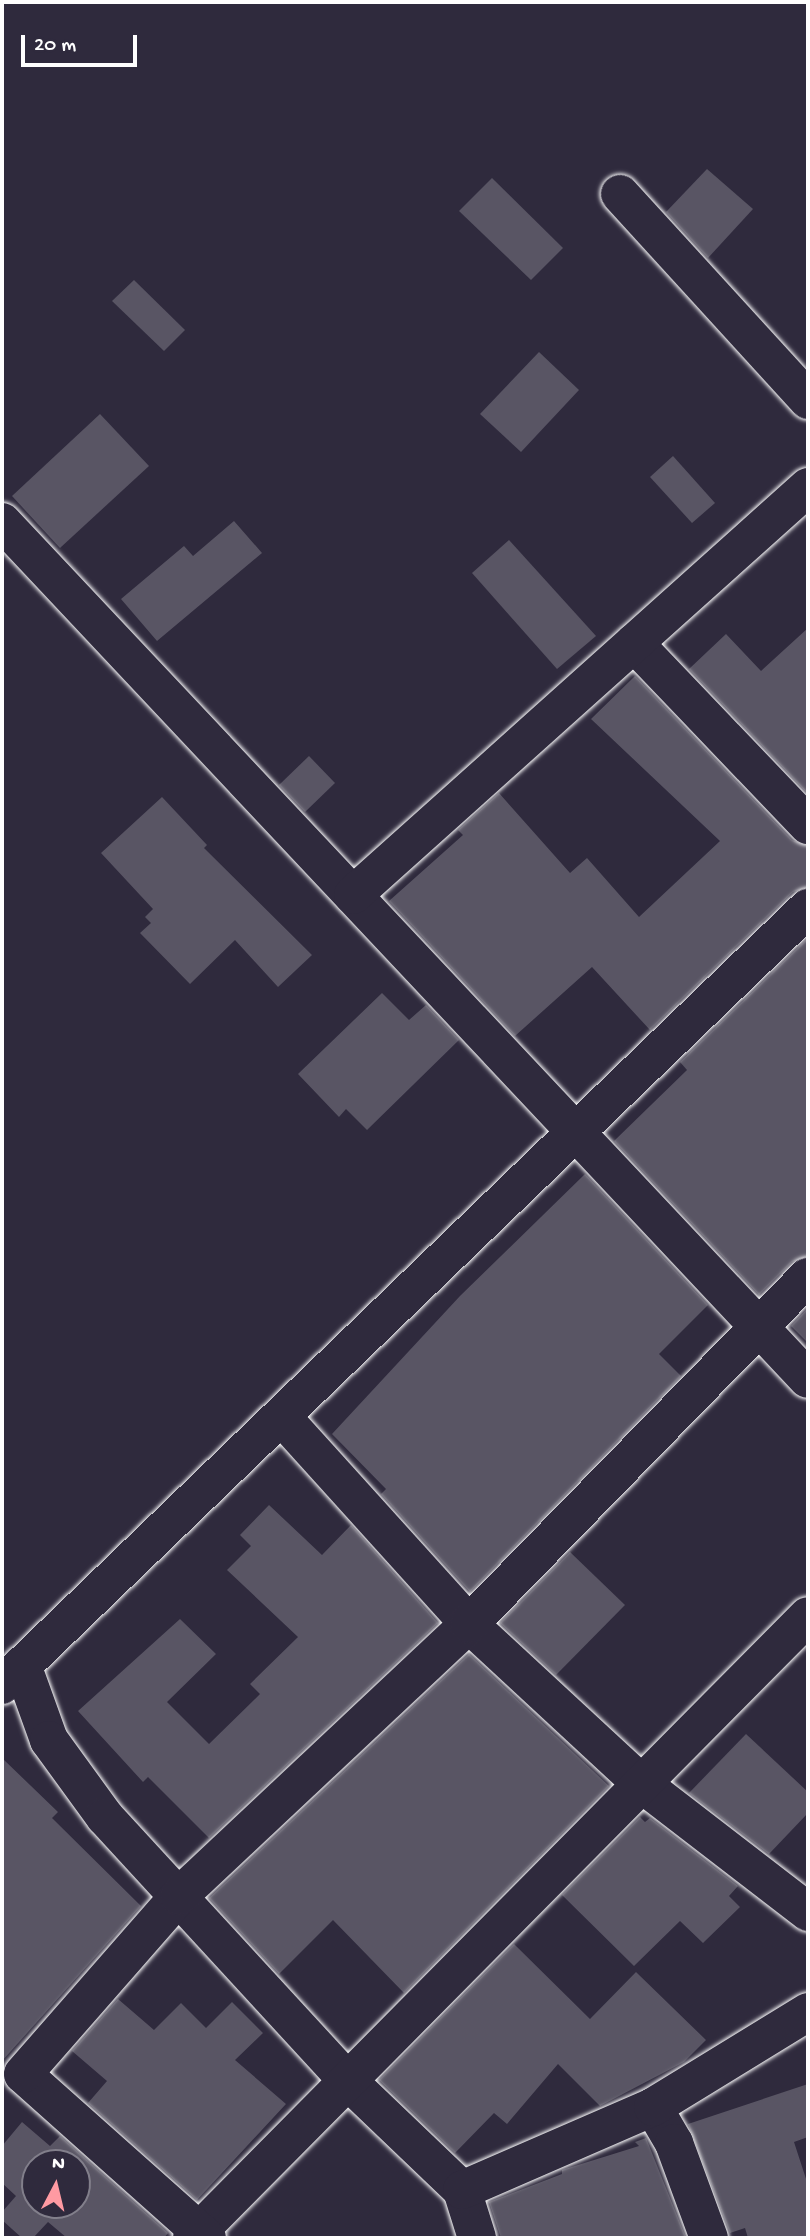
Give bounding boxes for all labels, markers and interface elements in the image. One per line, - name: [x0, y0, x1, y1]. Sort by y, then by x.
- scale bar: [24, 21, 140, 65]
- text: 20 m: [34, 34, 76, 59]
- north arrow: [21, 2149, 91, 2219]
- text: N: [51, 2152, 66, 2177]

